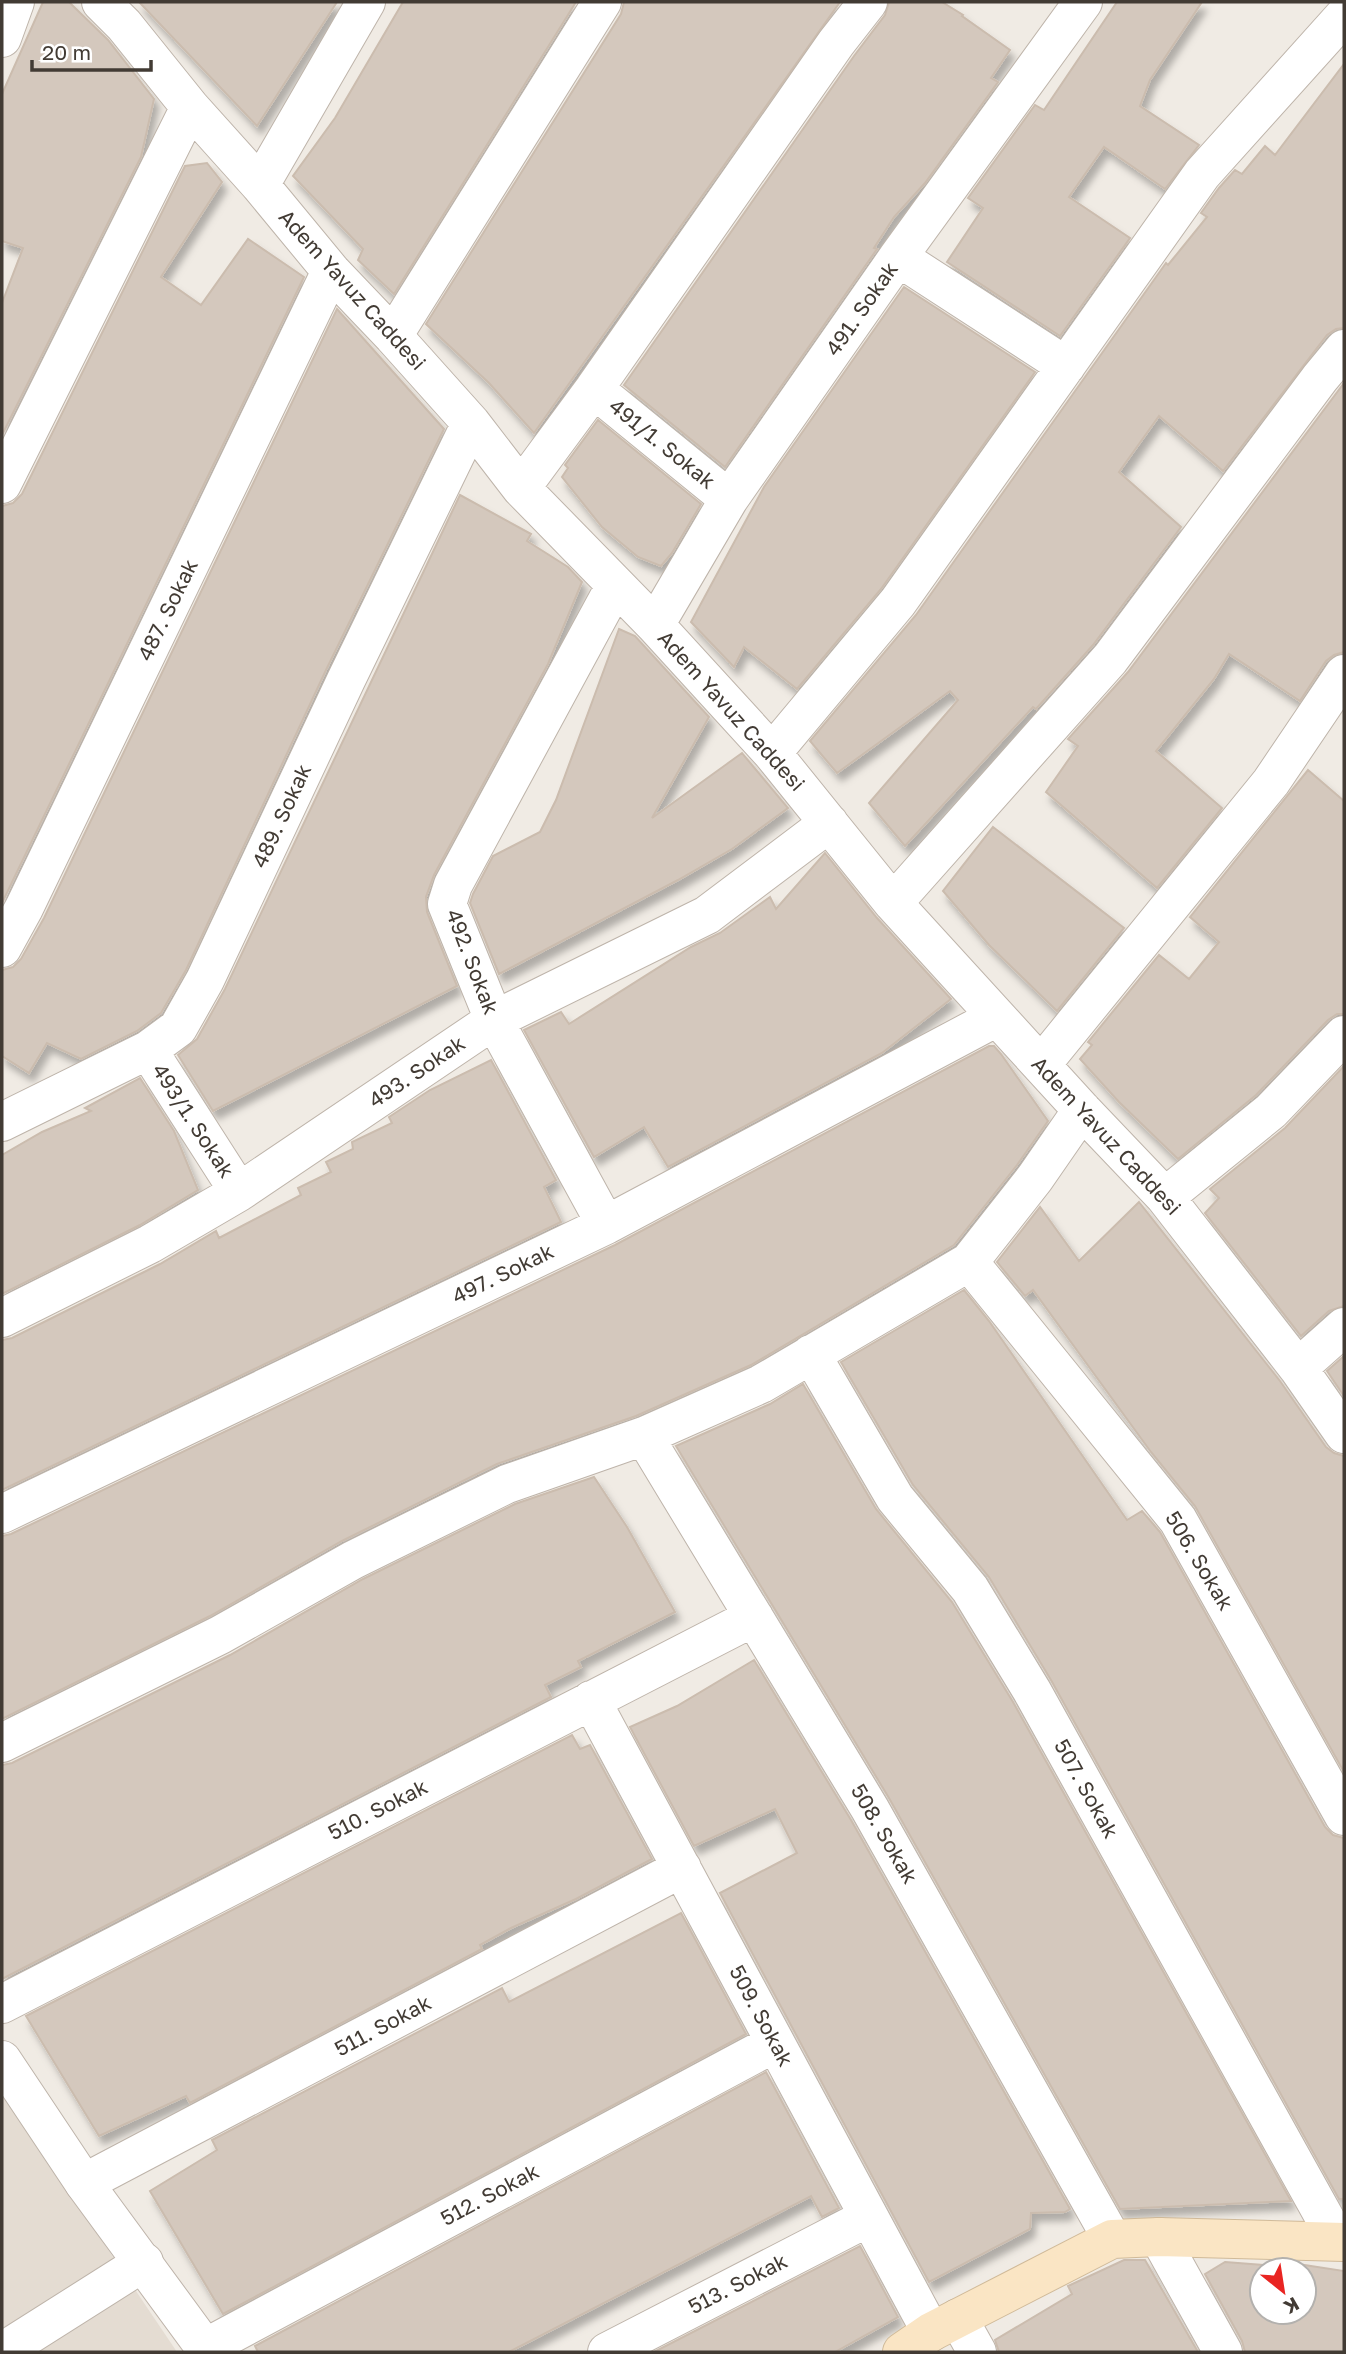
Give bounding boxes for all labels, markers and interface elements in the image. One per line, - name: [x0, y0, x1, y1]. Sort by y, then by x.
- scale bar: [32, 28, 150, 72]
- text: 20 m: [42, 39, 91, 65]
- street label: Adem Yavuz Caddesi: [274, 204, 432, 375]
- street label: 491. Sokak: [819, 256, 903, 360]
- street label: 491/1. Sokak: [604, 393, 721, 494]
- street label: 487. Sokak: [131, 554, 203, 665]
- street label: Adem Yavuz Caddesi: [653, 625, 811, 796]
- street label: 489. Sokak: [246, 760, 316, 872]
- street label: 492. Sokak: [441, 905, 505, 1018]
- street label: 493. Sokak: [363, 1029, 470, 1113]
- street label: Adem Yavuz Caddesi: [1027, 1051, 1187, 1220]
- street label: 493/1. Sokak: [147, 1058, 240, 1183]
- street label: 497. Sokak: [448, 1237, 558, 1309]
- street label: 506. Sokak: [1160, 1506, 1240, 1615]
- street label: 507. Sokak: [1049, 1734, 1125, 1843]
- street label: 510. Sokak: [323, 1773, 432, 1845]
- street label: 508. Sokak: [846, 1779, 924, 1888]
- street label: 509. Sokak: [724, 1960, 799, 2071]
- street label: 511. Sokak: [330, 1989, 435, 2061]
- street label: 512. Sokak: [436, 2157, 543, 2231]
- street label: 513. Sokak: [684, 2247, 792, 2319]
- north arrow: [1248, 2256, 1318, 2326]
- text: K: [1280, 2293, 1303, 2320]

